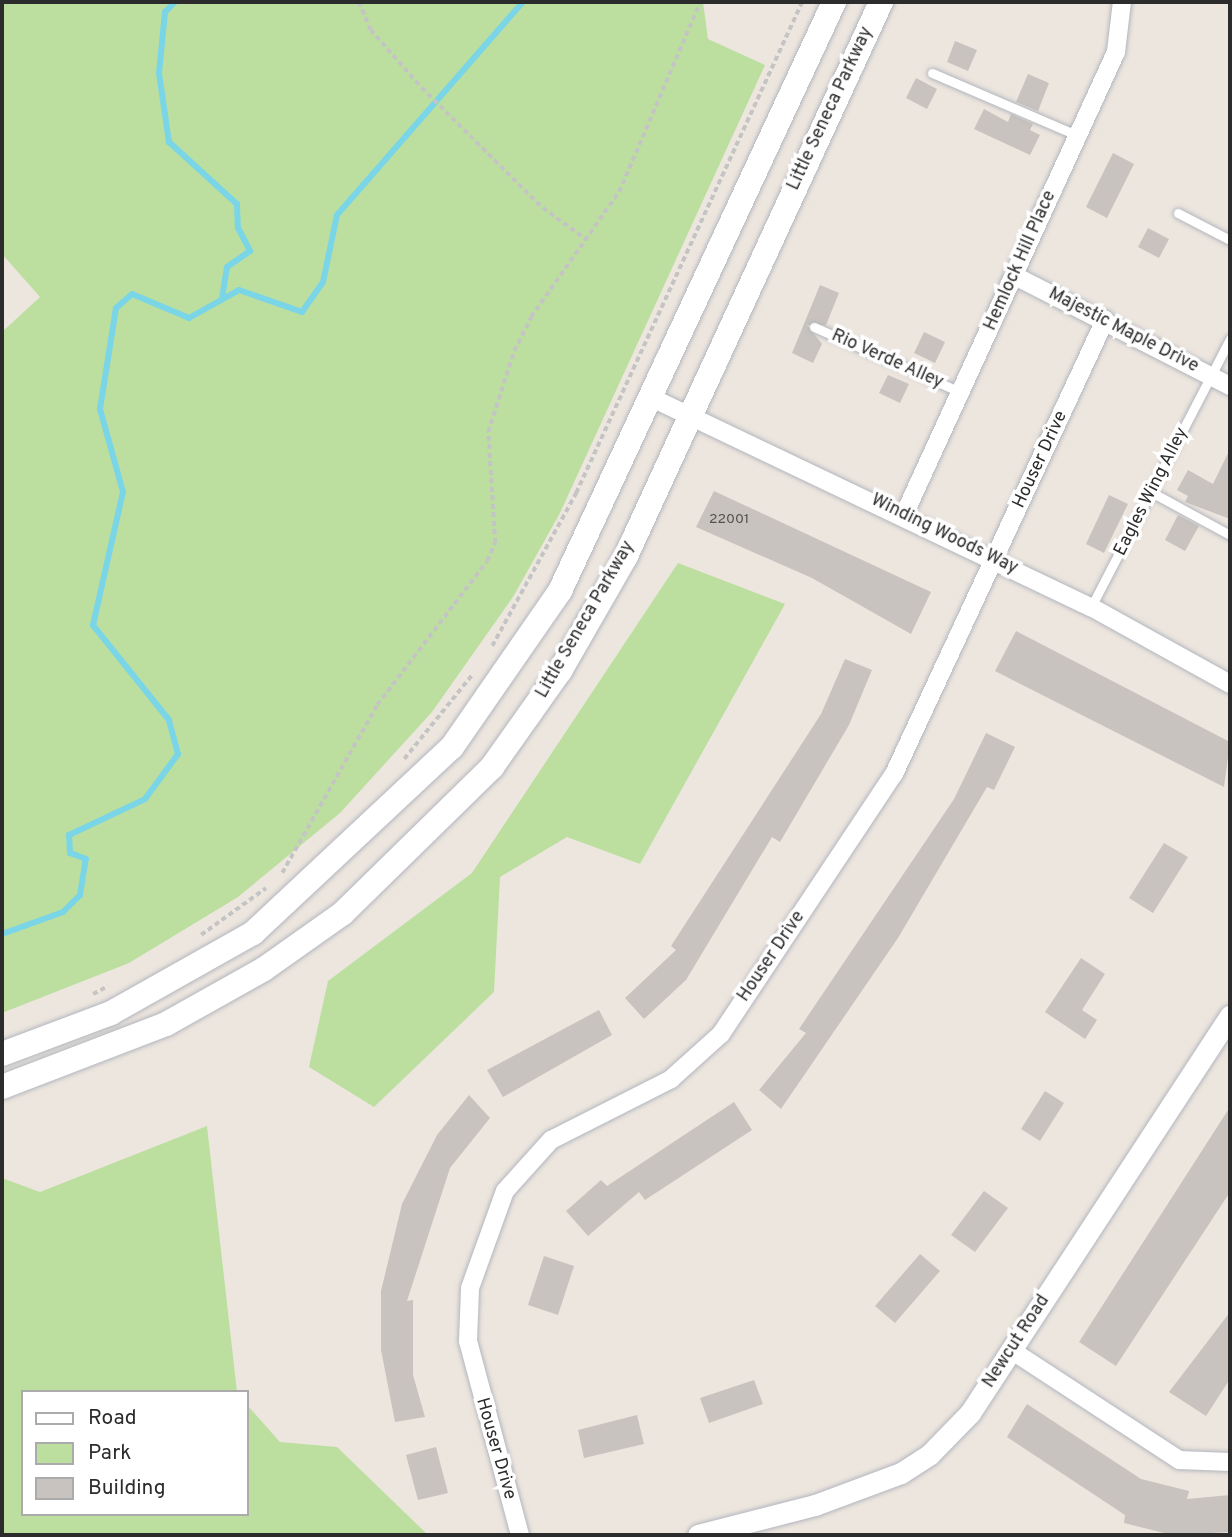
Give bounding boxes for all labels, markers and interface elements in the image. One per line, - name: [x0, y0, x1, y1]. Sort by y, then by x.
- street label: Little Seneca Parkway: [784, 24, 878, 194]
- street label: Hemlock Hill Place: [980, 188, 1062, 334]
- street label: Majestic Maple Drive: [1044, 284, 1202, 378]
- street label: Rio Verde Alley: [827, 325, 947, 395]
- street label: Houser Drive: [1009, 408, 1073, 512]
- street label: Eagles Wing Alley: [1110, 424, 1194, 560]
- street label: Winding Woods Way: [867, 490, 1021, 580]
- house number: 22001: [709, 512, 749, 528]
- street label: Little Seneca Parkway: [532, 538, 640, 702]
- street label: Houser Drive: [734, 908, 810, 1006]
- street label: Newcut Road: [979, 1291, 1055, 1393]
- legend: [21, 1390, 248, 1516]
- street label: Houser Drive: [470, 1396, 520, 1502]
- text: Road: [88, 1405, 137, 1432]
- text: Park: [88, 1440, 131, 1467]
- text: Building: [88, 1475, 166, 1502]

